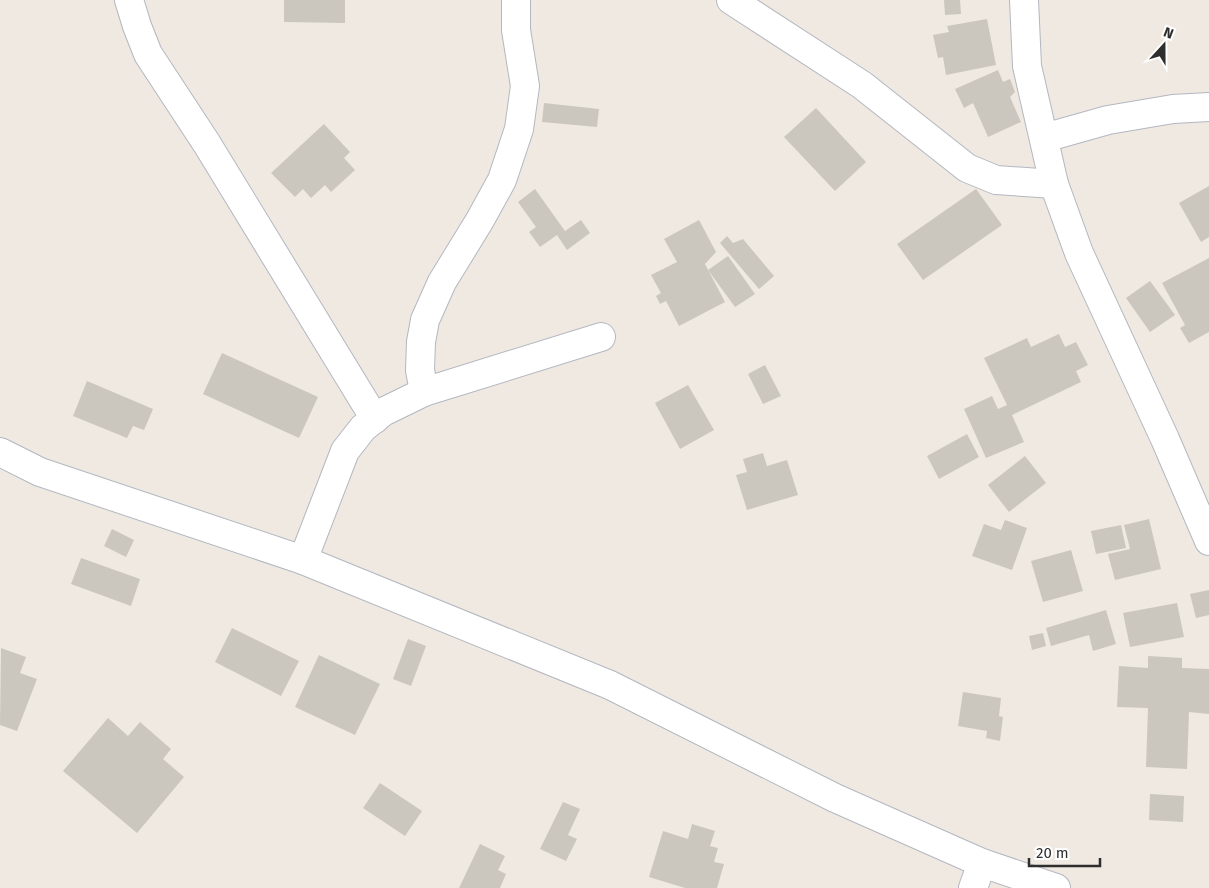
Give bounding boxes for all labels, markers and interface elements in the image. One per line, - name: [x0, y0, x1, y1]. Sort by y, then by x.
- north arrow: [1139, 20, 1189, 70]
- text: N: [1161, 24, 1176, 43]
- scale bar: [1029, 836, 1100, 868]
- text: 20 m: [1036, 844, 1069, 862]

